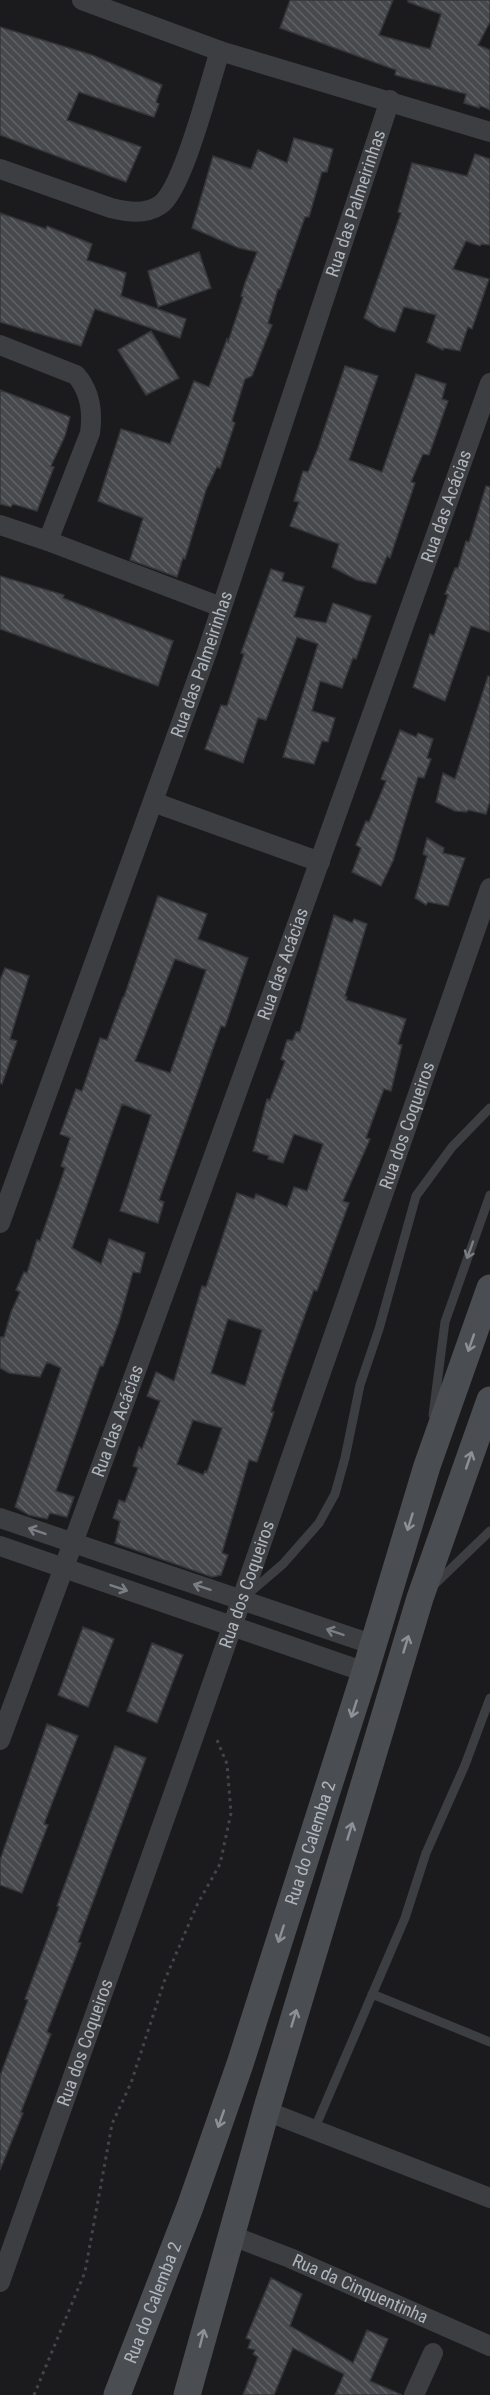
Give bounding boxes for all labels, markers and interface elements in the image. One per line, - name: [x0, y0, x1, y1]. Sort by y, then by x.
- street label: Rua das Palmeirinhas: [321, 127, 389, 279]
- street label: Rua das Acácias: [416, 447, 475, 565]
- street label: Rua das Palmeirinhas: [166, 588, 236, 740]
- street label: Rua das Acácias: [253, 905, 312, 1023]
- street label: Rua dos Coqueiros: [375, 1059, 438, 1192]
- one-way arrow: [464, 1240, 475, 1259]
- one-way arrow: [464, 1333, 475, 1352]
- street label: Rua das Acácias: [87, 1362, 147, 1480]
- one-way arrow: [464, 1451, 475, 1470]
- one-way arrow: [404, 1512, 415, 1531]
- street label: Rua dos Coqueiros: [214, 1518, 278, 1651]
- one-way arrow: [28, 1525, 47, 1536]
- one-way arrow: [193, 1581, 212, 1592]
- one-way arrow: [109, 1583, 128, 1594]
- one-way arrow: [326, 1626, 345, 1637]
- one-way arrow: [401, 1635, 412, 1654]
- one-way arrow: [347, 1699, 358, 1718]
- street label: Rua do Calemba 2: [280, 1778, 340, 1907]
- one-way arrow: [345, 1822, 356, 1841]
- one-way arrow: [275, 1924, 286, 1943]
- street label: Rua dos Coqueiros: [52, 1976, 117, 2109]
- one-way arrow: [289, 2009, 300, 2028]
- one-way arrow: [215, 2109, 226, 2128]
- street label: Rua do Calemba 2: [119, 2239, 185, 2366]
- street label: Rua da Cinquentinha: [289, 2249, 432, 2328]
- one-way arrow: [197, 2329, 208, 2348]

